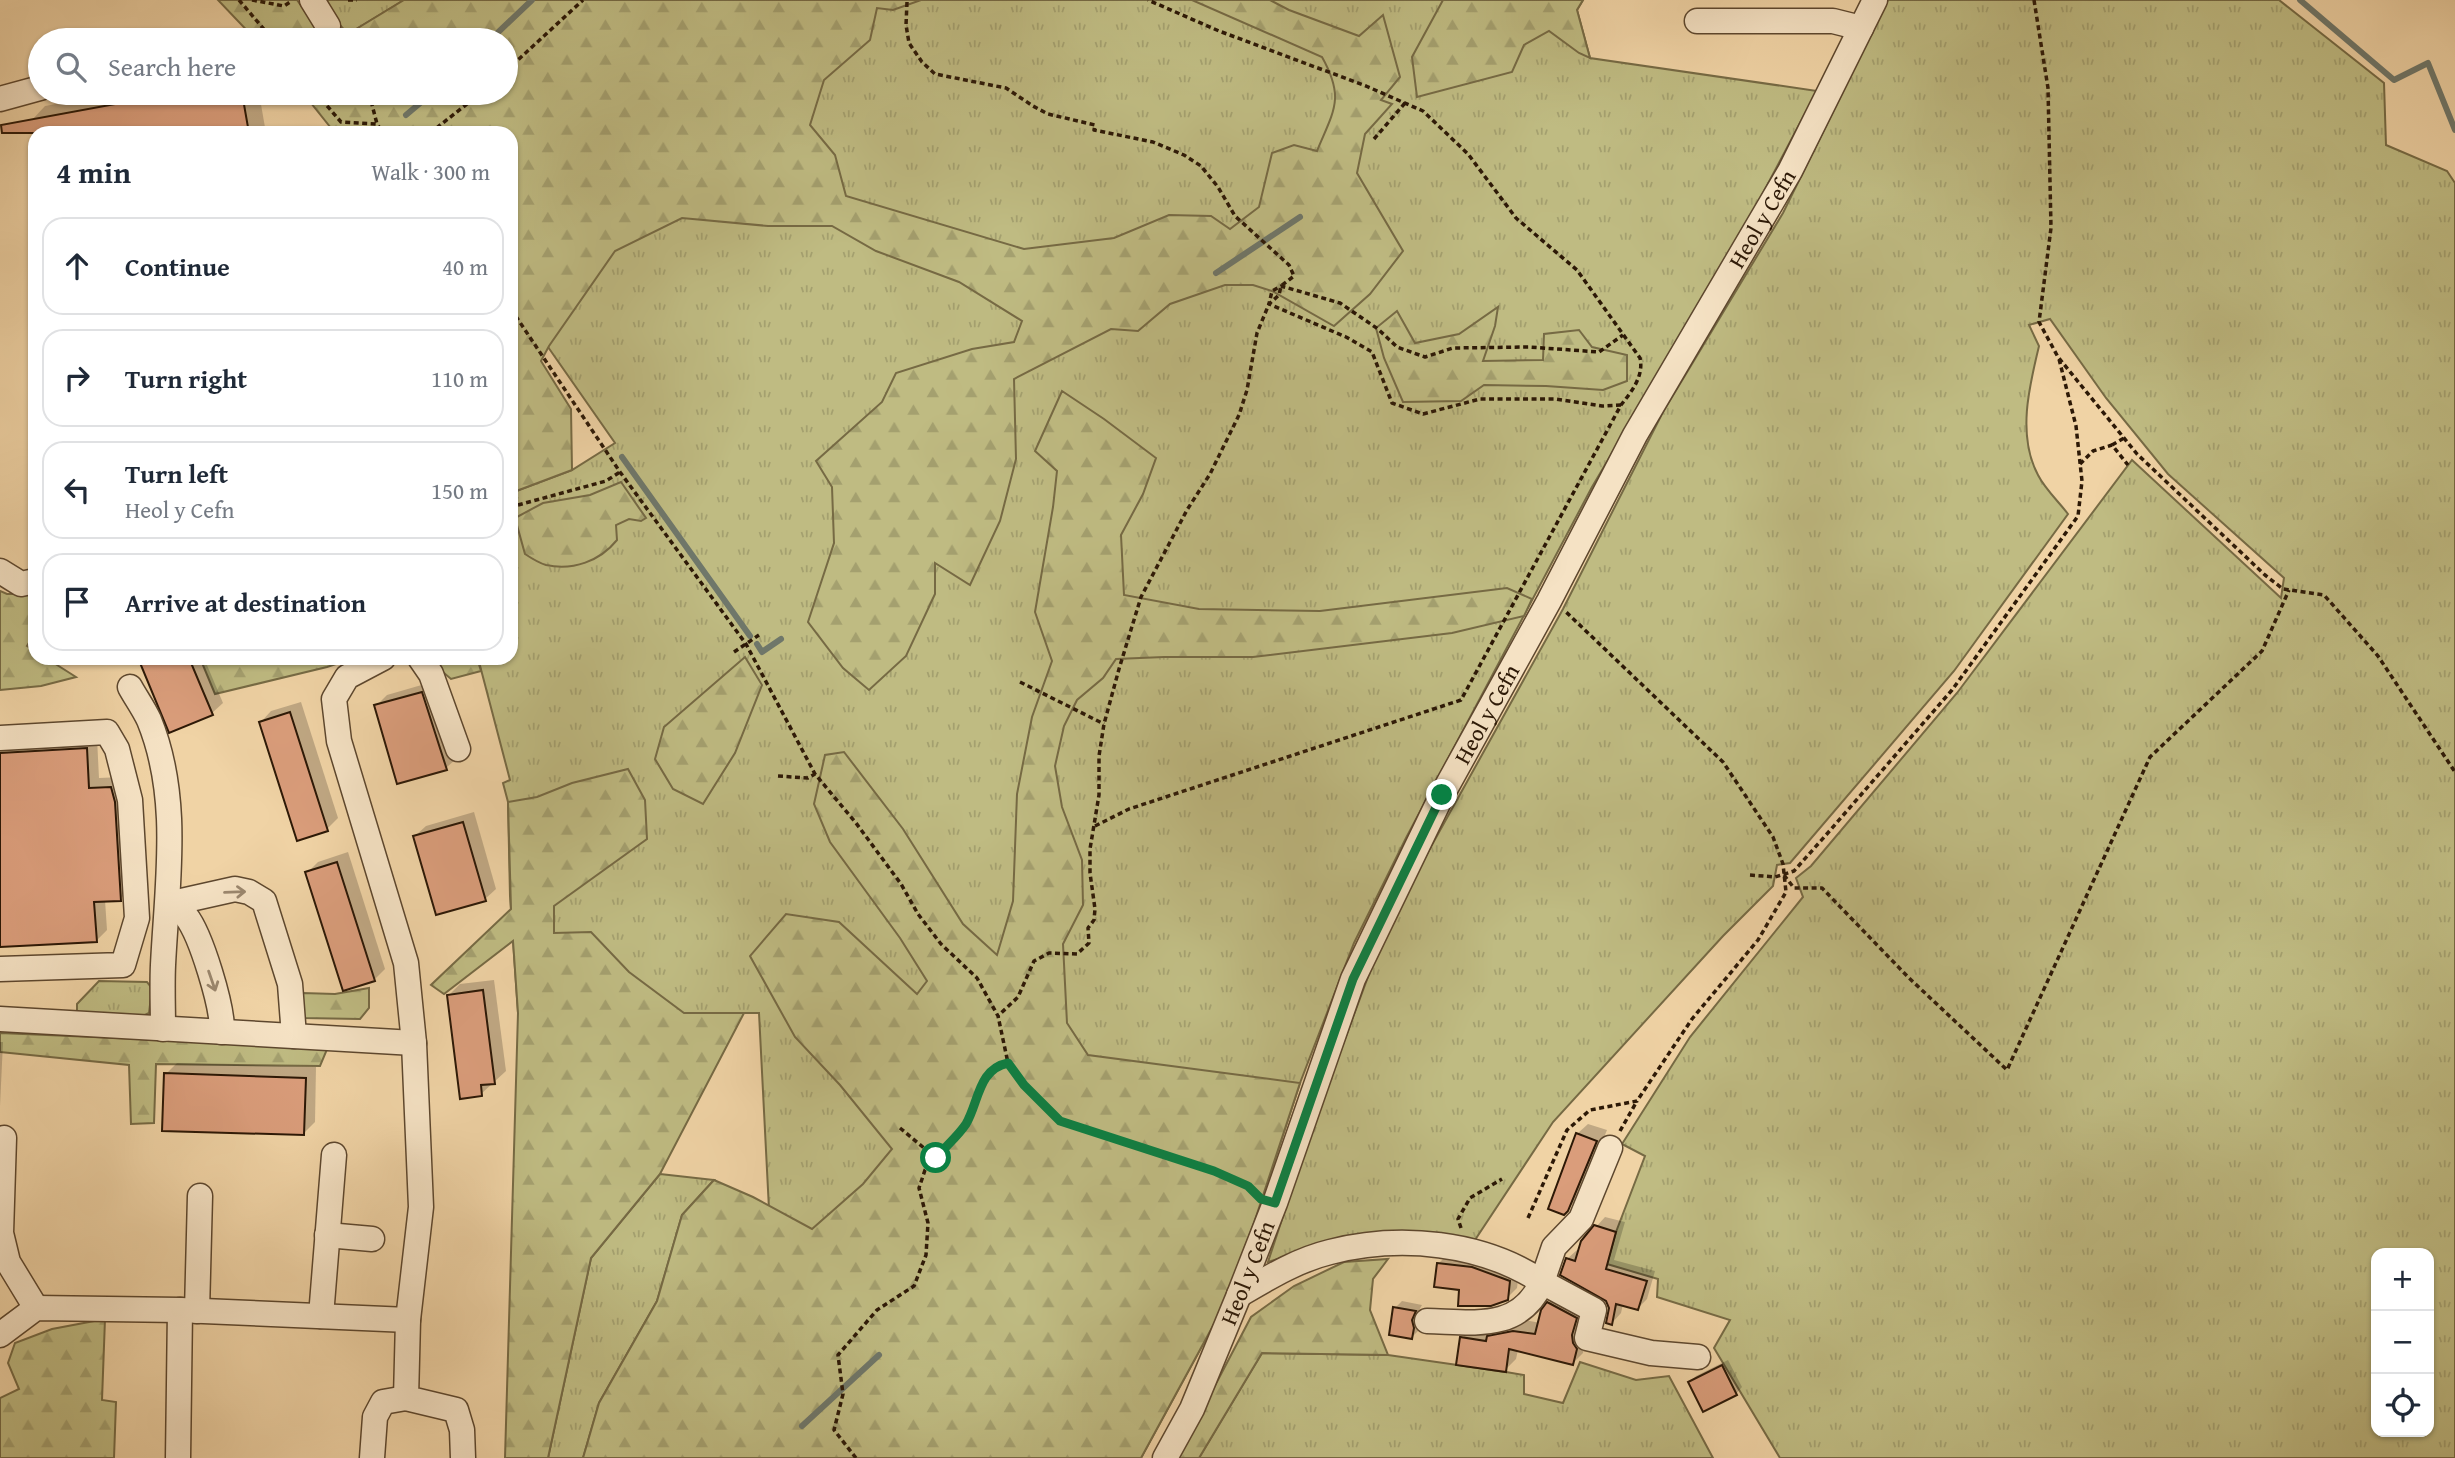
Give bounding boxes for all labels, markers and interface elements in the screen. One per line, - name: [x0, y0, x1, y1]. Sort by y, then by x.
- search box: [28, 28, 518, 105]
- text: Search here: [108, 47, 236, 86]
- icon: search: [52, 48, 90, 86]
- text: 4 min: [56, 150, 131, 194]
- text: Walk · 300 m: [371, 155, 490, 188]
- street label: Heol y Cefn: [1720, 163, 1804, 274]
- icon: ahead: [58, 247, 96, 285]
- text: Continue: [125, 247, 230, 286]
- text: 40 m: [442, 250, 488, 283]
- icon: right: [58, 359, 96, 397]
- text: Turn right: [125, 359, 247, 398]
- text: 110 m: [431, 362, 488, 395]
- text: Turn left: [125, 454, 228, 493]
- icon: left: [58, 471, 96, 509]
- text: 150 m: [431, 474, 488, 507]
- text: Heol y Cefn: [125, 493, 234, 526]
- icon: arrive: [58, 583, 96, 621]
- text: Arrive at destination: [125, 583, 366, 622]
- street label: Heol y Cefn: [1445, 658, 1527, 770]
- route end: [1426, 779, 1457, 810]
- one-way arrow: [223, 885, 246, 898]
- one-way arrow: [207, 970, 219, 992]
- route start: [920, 1142, 951, 1173]
- street label: Heol y Cefn: [1211, 1216, 1283, 1330]
- map controls: [2371, 1248, 2434, 1437]
- button: +: [2371, 1248, 2434, 1311]
- button: −: [2371, 1311, 2434, 1374]
- button: locate: [2371, 1374, 2434, 1437]

